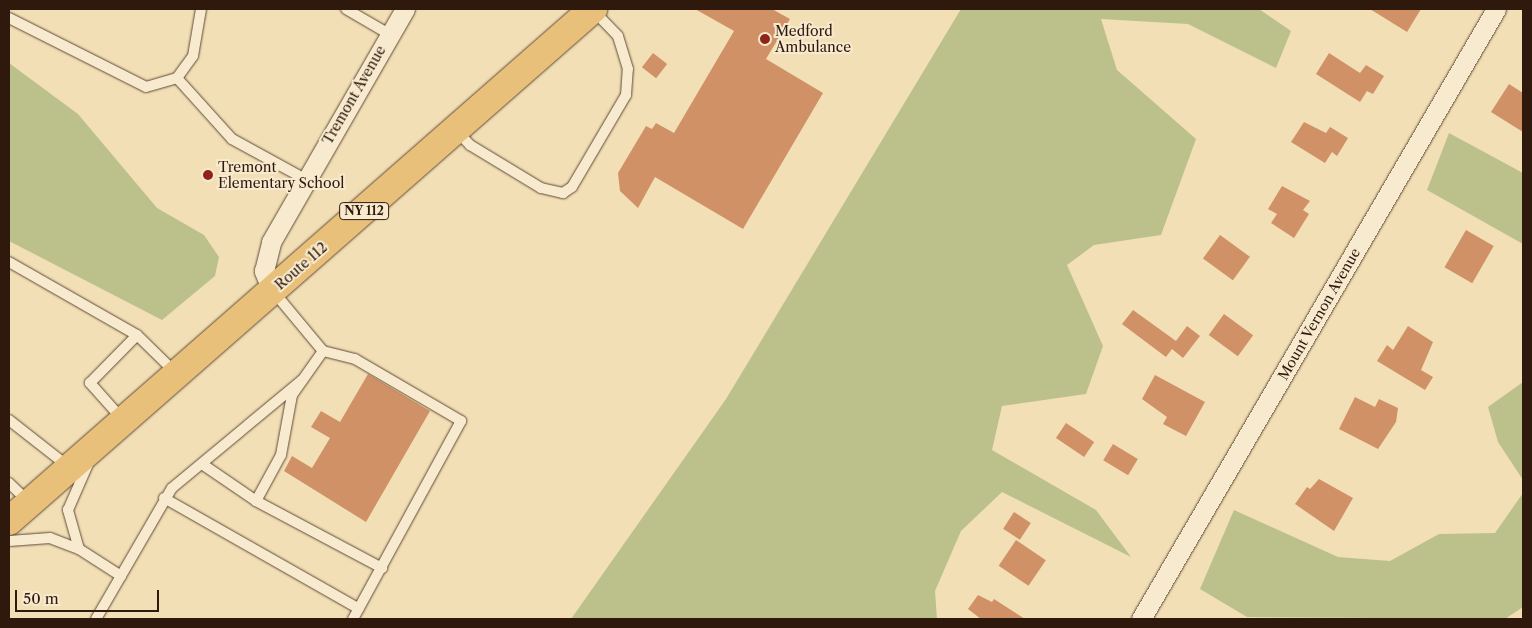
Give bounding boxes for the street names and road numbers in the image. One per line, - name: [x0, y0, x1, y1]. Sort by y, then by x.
- street label: Tremont Avenue: [319, 42, 389, 148]
- road number: NY 112: [338, 202, 390, 220]
- street label: Route 112: [271, 239, 331, 293]
- street label: Mount Vernon Avenue: [1274, 245, 1364, 383]

